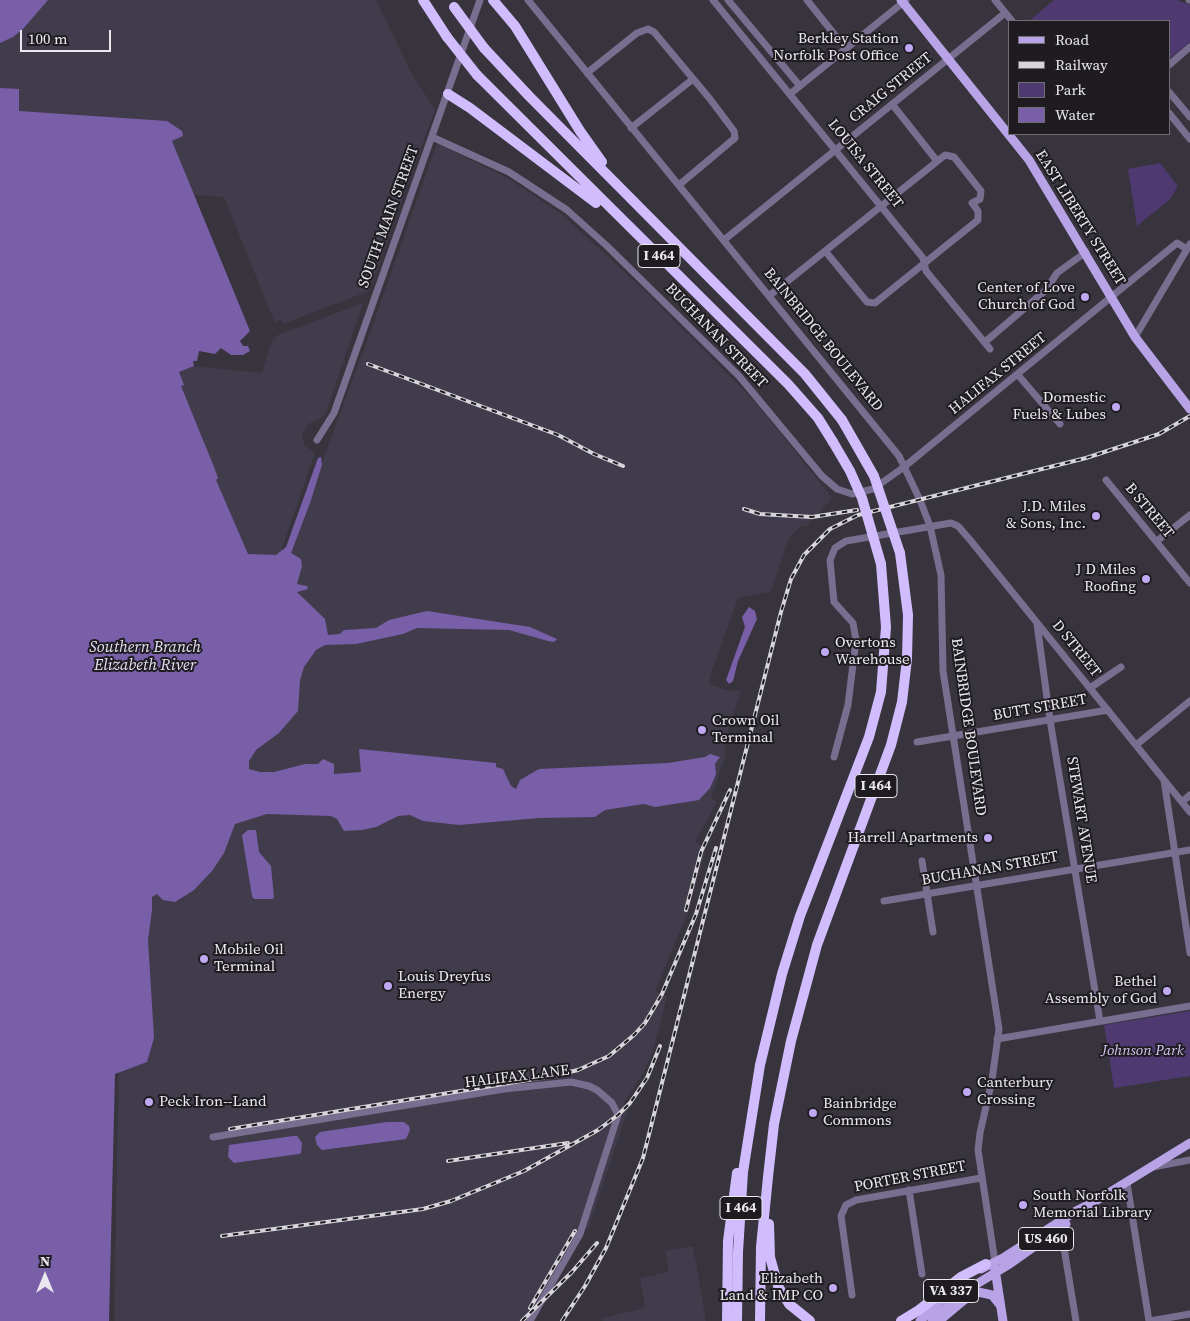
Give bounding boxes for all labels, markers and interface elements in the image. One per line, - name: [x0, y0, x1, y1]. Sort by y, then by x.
- scale bar: [22, 20, 114, 52]
- legend: [1008, 20, 1170, 135]
- text: 100 m: [28, 28, 68, 49]
- text: Road: [1055, 29, 1089, 50]
- place label: Berkley Station Norfolk Post Office: [773, 30, 899, 65]
- marker: Berkley Station Norfolk Post Office: [903, 42, 915, 54]
- street label: CRAIG STREET: [846, 49, 936, 127]
- text: Railway: [1055, 54, 1108, 75]
- text: Park: [1055, 79, 1086, 100]
- text: Water: [1055, 104, 1095, 125]
- street label: LOUISA STREET: [824, 116, 906, 212]
- street label: SOUTH MAIN STREET: [355, 143, 423, 291]
- street label: EAST LIBERTY STREET: [1031, 147, 1129, 289]
- road number: I 464: [638, 245, 680, 268]
- street label: BAINBRIDGE BOULEVARD: [760, 265, 886, 415]
- place label: Center of Love Church of God: [977, 279, 1075, 314]
- street label: BUCHANAN STREET: [661, 280, 771, 392]
- marker: Center of Love Church of God: [1079, 291, 1091, 303]
- street label: HALIFAX STREET: [946, 329, 1050, 419]
- place label: Domestic Fuels & Lubes: [1013, 389, 1106, 424]
- marker: Domestic Fuels & Lubes: [1110, 401, 1122, 413]
- street label: B STREET: [1121, 480, 1177, 542]
- place label: J.D. Miles & Sons, Inc.: [1006, 498, 1086, 533]
- marker: J.D. Miles & Sons, Inc.: [1090, 510, 1102, 522]
- place label: J D Miles Roofing: [1076, 561, 1136, 596]
- marker: J D Miles Roofing: [1140, 573, 1152, 585]
- street label: D STREET: [1048, 617, 1104, 681]
- place label: Overtons Warehouse: [835, 634, 910, 669]
- street label: BAINBRIDGE BOULEVARD: [947, 637, 989, 817]
- water label: Southern Branch Elizabeth River: [89, 638, 201, 676]
- marker: Overtons Warehouse: [819, 646, 831, 658]
- street label: BUTT STREET: [992, 691, 1088, 725]
- place label: Crown Oil Terminal: [712, 712, 779, 747]
- marker: Crown Oil Terminal: [696, 724, 708, 736]
- street label: STEWART AVENUE: [1062, 756, 1100, 884]
- road number: I 464: [855, 774, 897, 798]
- place label: Harrell Apartments: [848, 829, 978, 847]
- marker: Harrell Apartments: [982, 832, 994, 844]
- street label: BUCHANAN STREET: [920, 848, 1060, 890]
- place label: Mobile Oil Terminal: [214, 941, 284, 976]
- marker: Mobile Oil Terminal: [198, 953, 210, 965]
- place label: Louis Dreyfus Energy: [398, 968, 491, 1003]
- place label: Bethel Assembly of God: [1045, 973, 1157, 1008]
- marker: Louis Dreyfus Energy: [382, 980, 394, 992]
- marker: Bethel Assembly of God: [1161, 985, 1173, 997]
- park label: Johnson Park: [1102, 1042, 1184, 1060]
- street label: HALIFAX LANE: [464, 1062, 570, 1092]
- place label: Canterbury Crossing: [977, 1074, 1053, 1109]
- marker: Canterbury Crossing: [961, 1086, 973, 1098]
- place label: Peck Iron--Land: [159, 1093, 267, 1111]
- place label: Bainbridge Commons: [823, 1095, 897, 1130]
- marker: Peck Iron--Land: [143, 1096, 155, 1108]
- marker: Bainbridge Commons: [807, 1107, 819, 1119]
- street label: PORTER STREET: [853, 1157, 967, 1197]
- place label: South Norfolk Memorial Library: [1033, 1187, 1152, 1222]
- road number: I 464: [720, 1196, 762, 1220]
- marker: South Norfolk Memorial Library: [1017, 1199, 1029, 1211]
- road number: US 460: [1018, 1228, 1074, 1250]
- north arrow: [20, 1251, 70, 1301]
- text: N: [40, 1251, 50, 1271]
- place label: Elizabeth Land & IMP CO: [720, 1270, 823, 1305]
- road number: VA 337: [924, 1280, 978, 1302]
- marker: Elizabeth Land & IMP CO: [827, 1282, 839, 1294]

